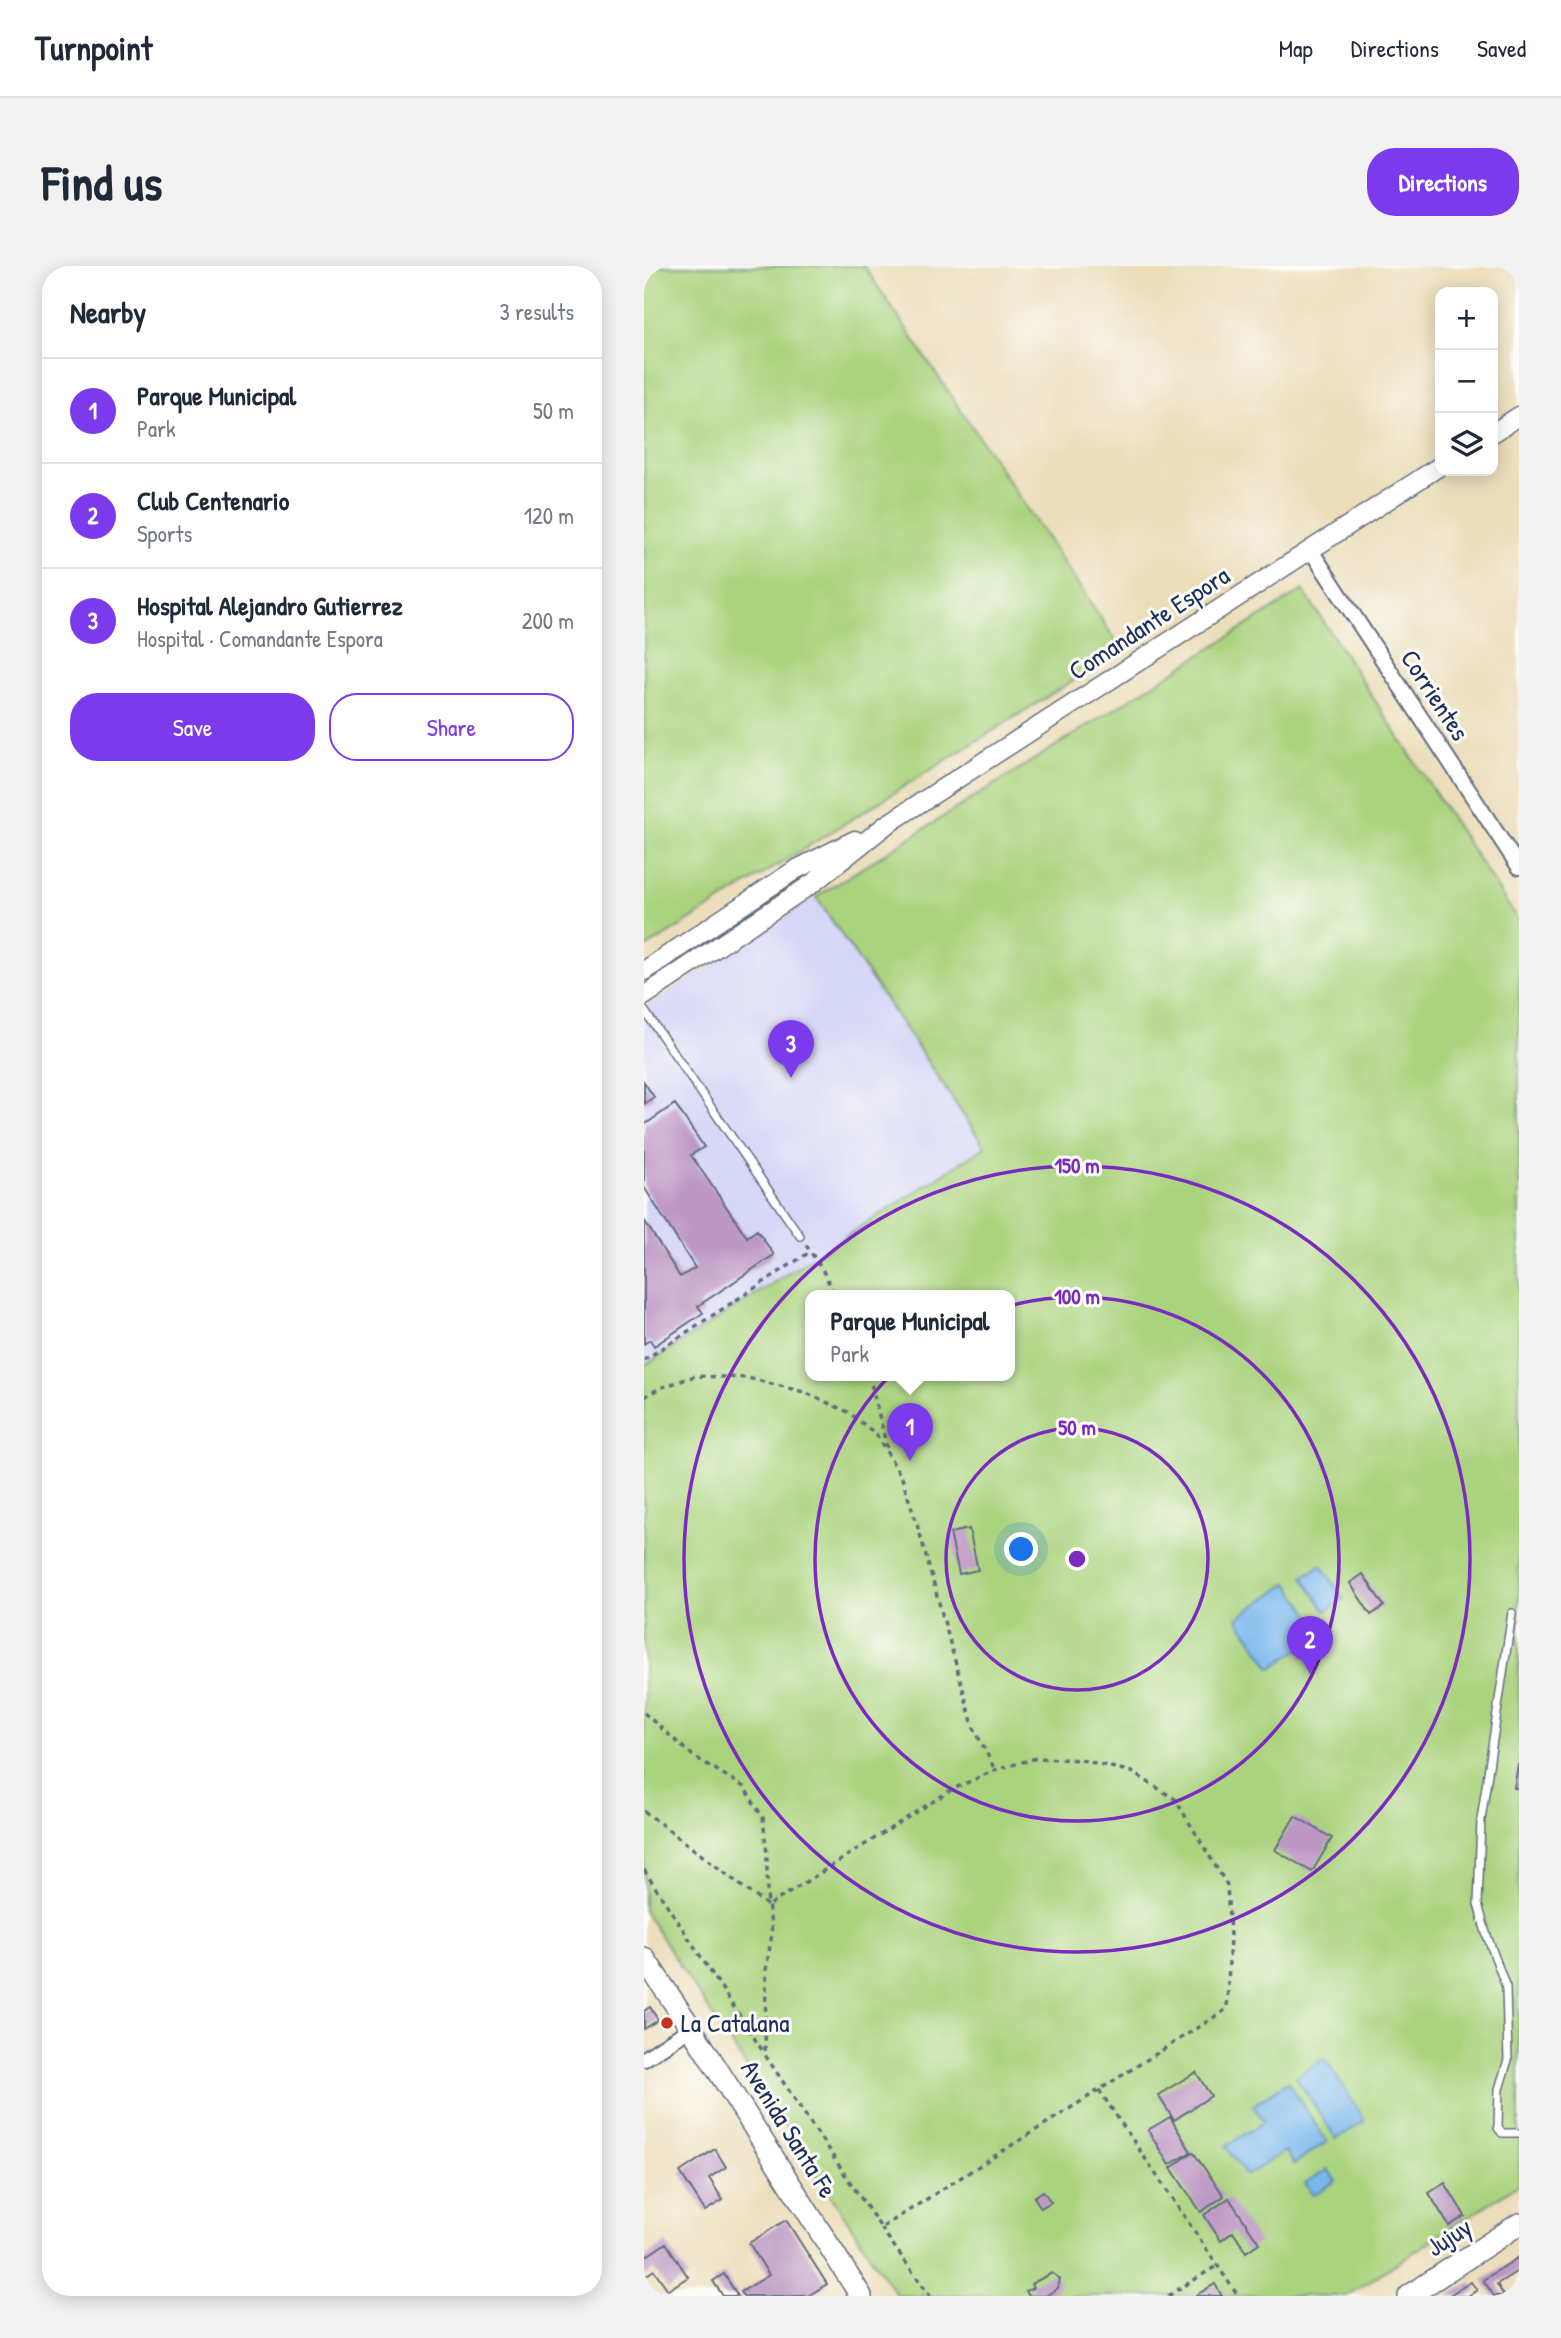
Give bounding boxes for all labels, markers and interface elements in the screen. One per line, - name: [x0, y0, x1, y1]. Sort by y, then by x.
- text: Turnpoint: [35, 26, 152, 70]
- text: Map: [1279, 32, 1313, 64]
- text: Directions: [1351, 32, 1439, 64]
- text: Saved: [1477, 32, 1526, 64]
- button: Directions: [1367, 148, 1519, 216]
- text: Find us: [42, 149, 162, 215]
- map controls: [1435, 287, 1498, 476]
- button: +: [1435, 287, 1498, 350]
- text: Nearby: [70, 292, 146, 332]
- text: 3 results: [499, 296, 574, 327]
- button: −: [1435, 350, 1498, 413]
- text: Parque Municipal: [137, 378, 296, 413]
- text: 1: [89, 395, 97, 426]
- text: 50 m: [533, 395, 574, 426]
- text: Park: [137, 413, 175, 444]
- button: layers: [1435, 413, 1498, 476]
- text: Club Centenario: [137, 483, 289, 518]
- text: 2: [88, 500, 98, 531]
- text: 120 m: [524, 500, 574, 531]
- text: Sports: [137, 518, 192, 549]
- street label: Comandante Espora: [1062, 558, 1236, 688]
- text: Hospital Alejandro Gutierrez: [137, 588, 403, 623]
- text: 3: [88, 605, 98, 636]
- text: 200 m: [522, 605, 574, 636]
- text: Hospital · Comandante Espora: [137, 623, 383, 654]
- street label: Corrientes: [1393, 642, 1478, 747]
- button: Save: [70, 693, 315, 761]
- button: Share: [329, 693, 574, 761]
- pin: 3: [768, 1020, 814, 1078]
- text: 150 m: [1054, 1151, 1100, 1180]
- text: 100 m: [1054, 1282, 1100, 1311]
- popup: [805, 1290, 1015, 1381]
- text: Parque Municipal: [830, 1303, 990, 1338]
- text: Park: [830, 1338, 869, 1369]
- pin: 1: [887, 1403, 933, 1461]
- text: 50 m: [1058, 1413, 1096, 1442]
- your location: [1004, 1532, 1038, 1566]
- centre of rings: [1065, 1547, 1089, 1571]
- pin: 2: [1287, 1616, 1333, 1674]
- place label: La Catalana: [681, 2005, 789, 2040]
- marker: La Catalana: [659, 2015, 675, 2031]
- street label: Avenida Santa Fe: [733, 2053, 846, 2204]
- street label: Jujuy: [1419, 2209, 1478, 2264]

